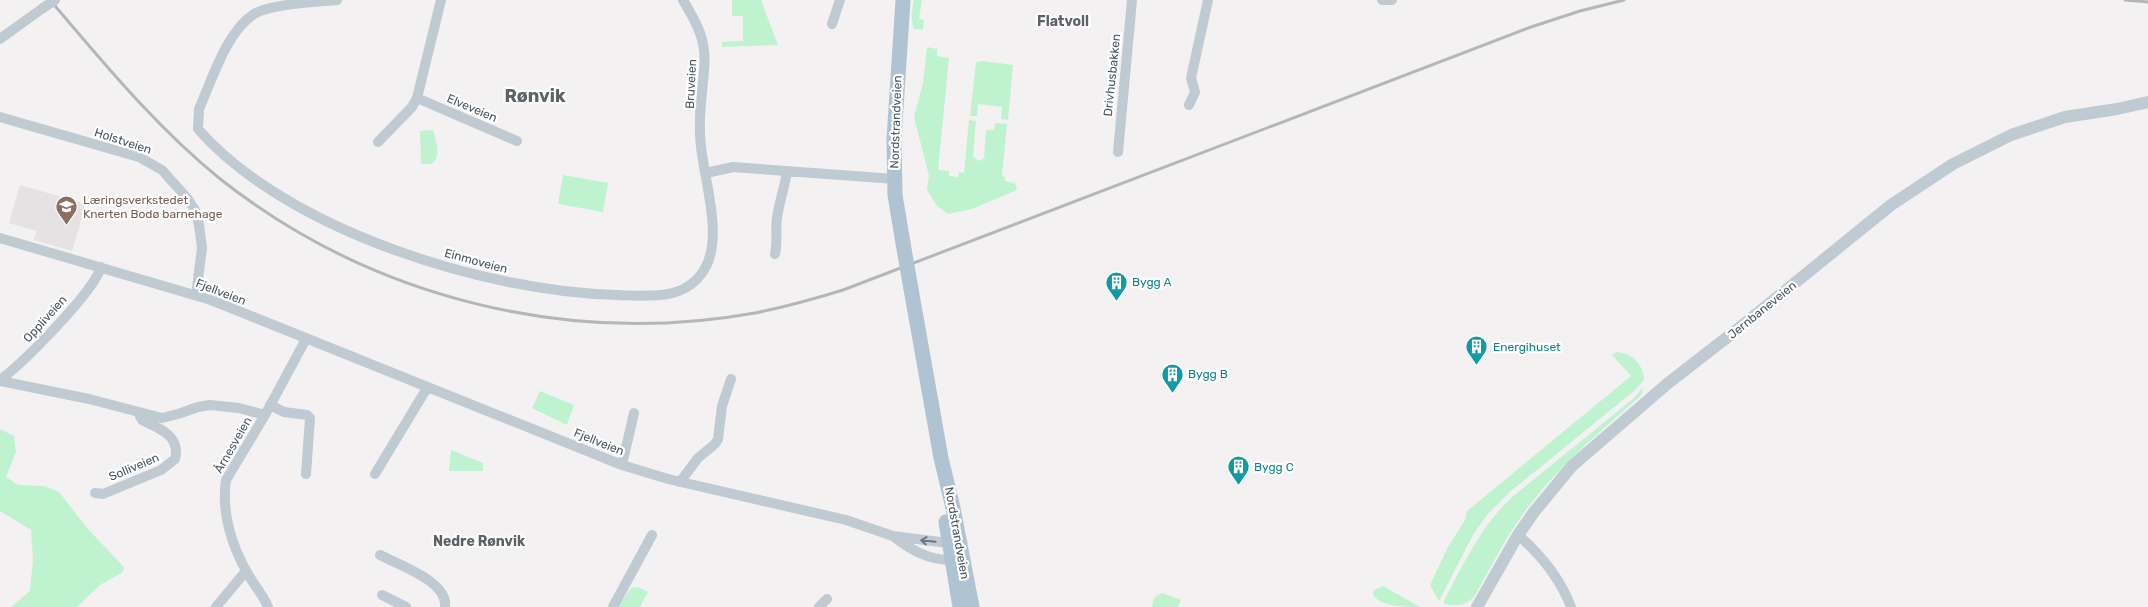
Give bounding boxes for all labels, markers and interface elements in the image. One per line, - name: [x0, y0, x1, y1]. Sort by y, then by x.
- district label: Flatvoll: [1037, 13, 1089, 30]
- street label: Drivhusbakken: [1101, 33, 1123, 117]
- street label: Bruveien: [683, 59, 699, 109]
- street label: Nordstrandveien: [887, 75, 905, 169]
- district label: Rønvik: [505, 85, 566, 107]
- street label: Elveveien: [445, 91, 499, 125]
- street label: Holstveien: [93, 125, 153, 157]
- place label: Læringsverkstedet Knerten Bodø barnehage: [83, 193, 223, 221]
- school or university icon: Læringsverkstedet Knerten Bodø barnehage: [55, 195, 79, 226]
- street label: Einmoveien: [443, 246, 509, 276]
- building icon: Bygg A: [1104, 270, 1128, 301]
- place label: Bygg A: [1132, 275, 1171, 289]
- street label: Fjellveien: [194, 276, 248, 308]
- street label: Jernbaneveien: [1725, 278, 1799, 342]
- street label: Oppliveien: [20, 293, 70, 345]
- building icon: Energihuset: [1465, 335, 1489, 366]
- place label: Energihuset: [1493, 340, 1561, 354]
- building icon: Bygg B: [1160, 362, 1184, 393]
- place label: Bygg B: [1188, 367, 1228, 381]
- street label: Årnesveien: [211, 414, 255, 476]
- street label: Fjellveien: [572, 426, 626, 458]
- street label: Solliveien: [107, 450, 161, 484]
- building icon: Bygg C: [1226, 455, 1250, 486]
- place label: Bygg C: [1254, 460, 1294, 474]
- street label: Nordstrandveien: [942, 486, 972, 580]
- district label: Nedre Rønvik: [433, 533, 526, 550]
- one-way arrow: [920, 536, 936, 546]

